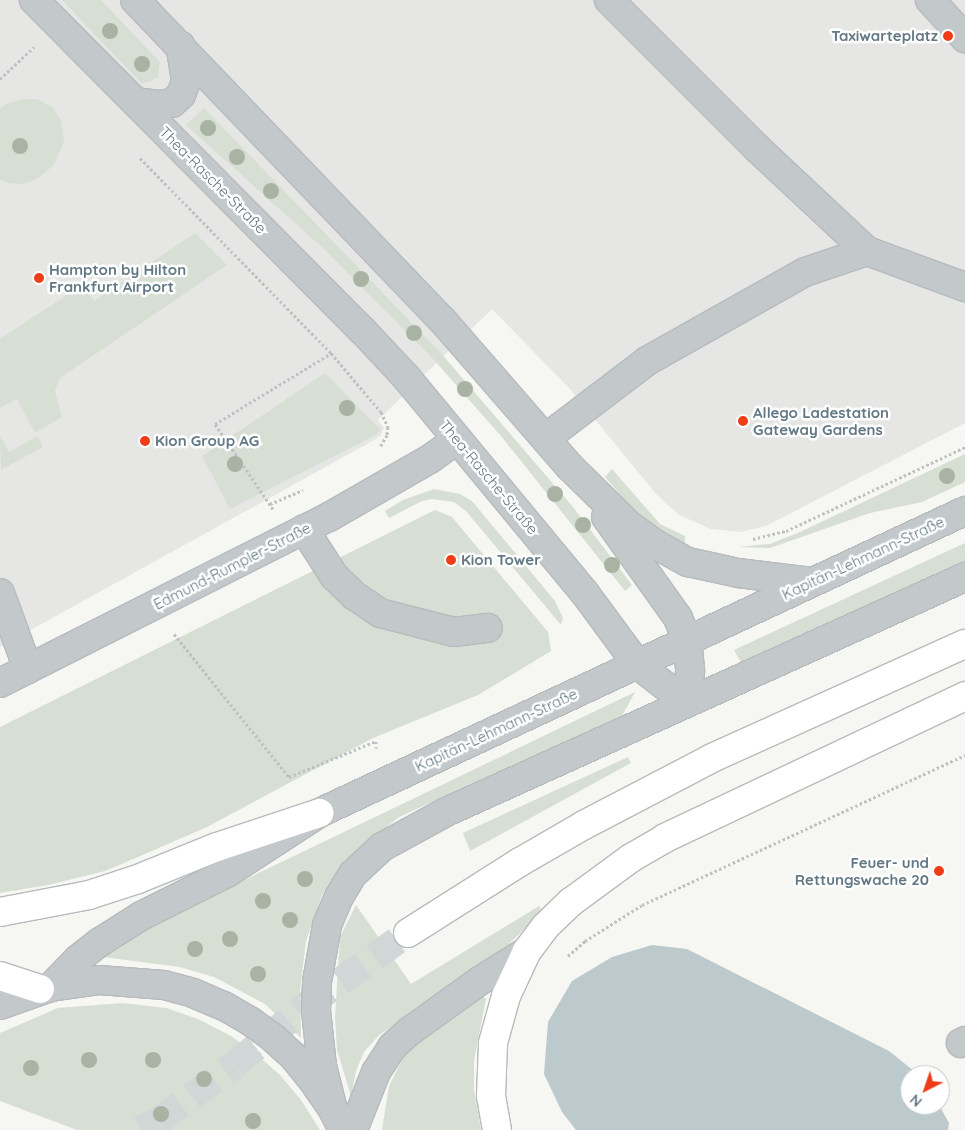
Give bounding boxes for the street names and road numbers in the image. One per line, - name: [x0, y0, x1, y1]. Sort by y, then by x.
- street label: Thea-Rasche-Straße: [156, 123, 270, 237]
- street label: Thea-Rasche-Straße: [436, 416, 542, 538]
- street label: Kapitän-Lehmann-Straße: [779, 512, 947, 604]
- street label: Edmund-Rumpler-Straße: [151, 519, 313, 613]
- street label: Kapitän-Lehmann-Straße: [412, 684, 580, 776]

